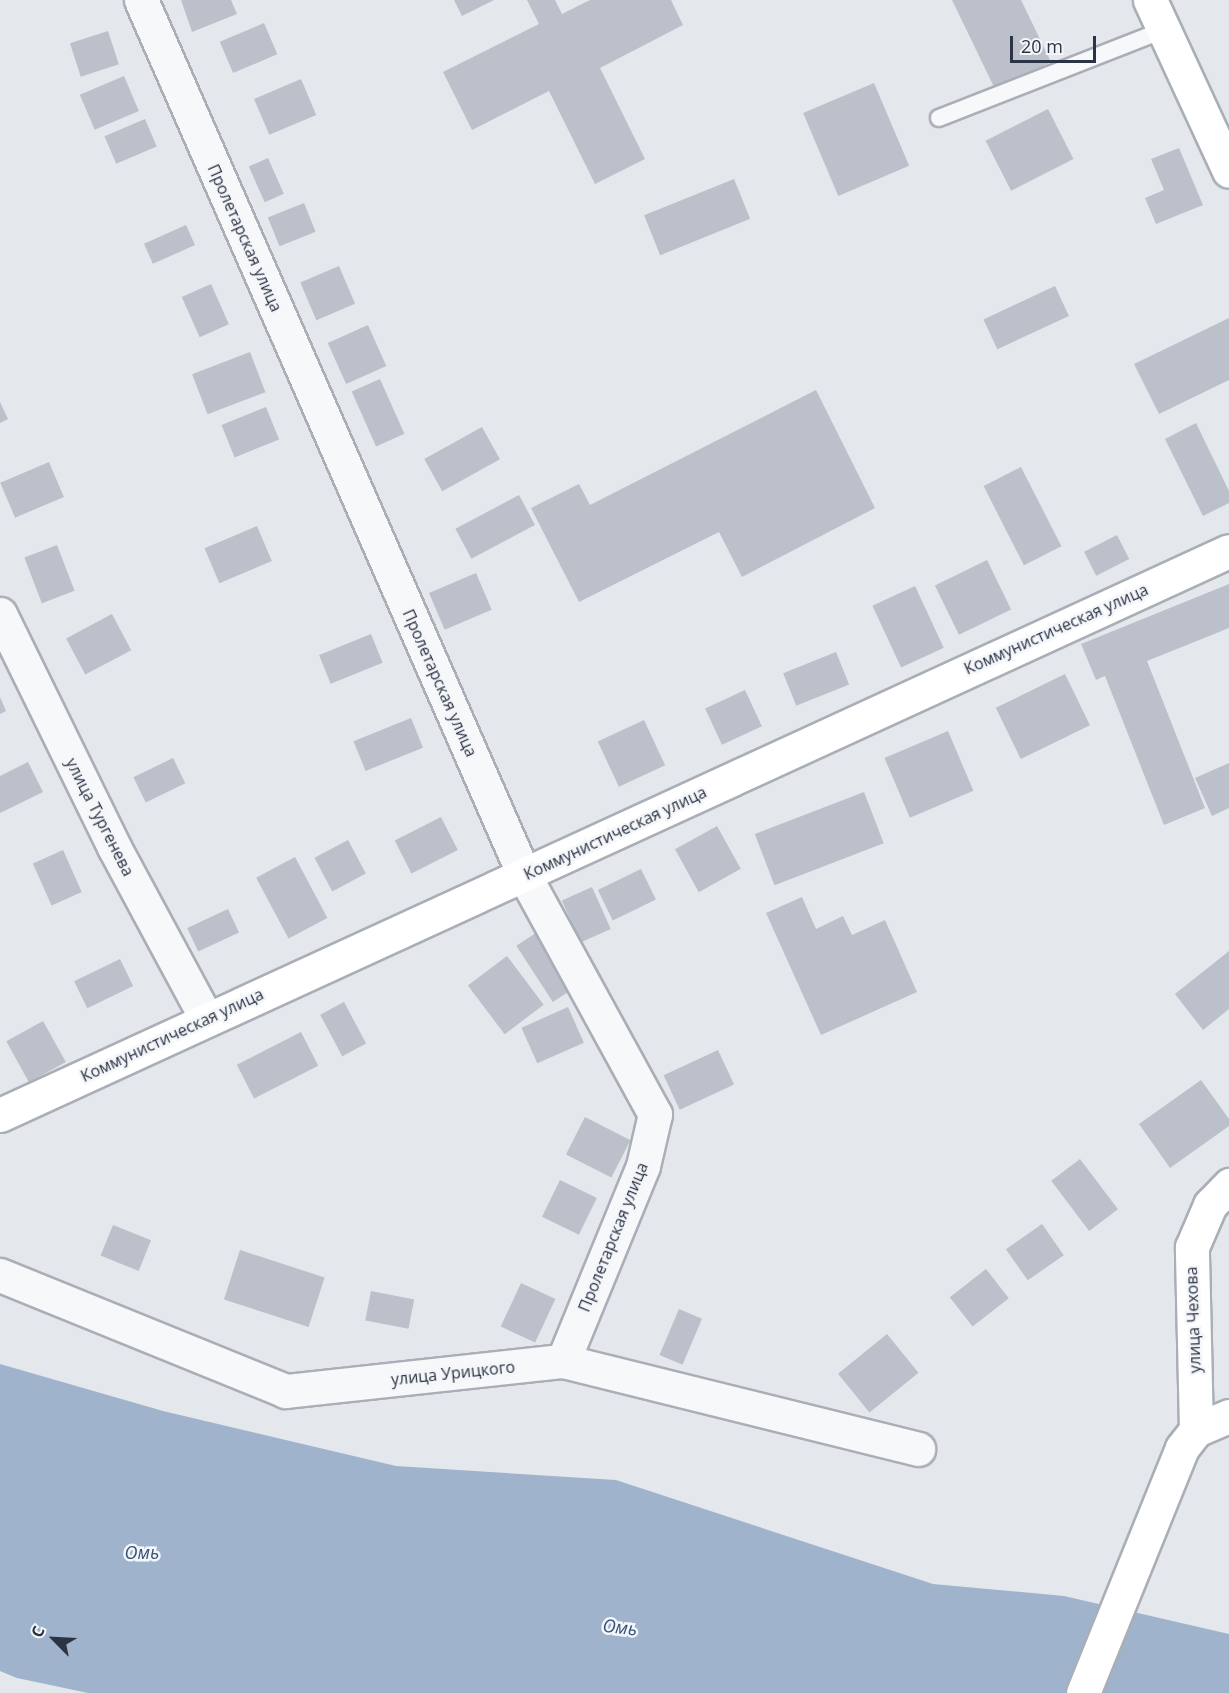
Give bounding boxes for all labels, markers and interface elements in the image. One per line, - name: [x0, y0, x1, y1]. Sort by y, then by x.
- scale bar: [1013, 24, 1098, 62]
- text: 20 m: [1021, 34, 1063, 58]
- street label: Пролетарская улица: [204, 161, 286, 315]
- street label: Коммунистическая улица: [961, 580, 1151, 678]
- street label: Пролетарская улица: [399, 606, 481, 760]
- street label: улица Тургенева: [62, 755, 138, 879]
- street label: Коммунистическая улица: [521, 782, 709, 884]
- street label: Коммунистическая улица: [78, 984, 266, 1086]
- street label: Пролетарская улица: [574, 1159, 652, 1315]
- street label: улица Чехова: [1182, 1266, 1204, 1374]
- street label: улица Урицкого: [390, 1357, 516, 1389]
- water label: Омь: [125, 1541, 159, 1563]
- north arrow: [24, 1609, 84, 1669]
- water label: Омь: [601, 1614, 639, 1640]
- text: С: [25, 1623, 50, 1641]

